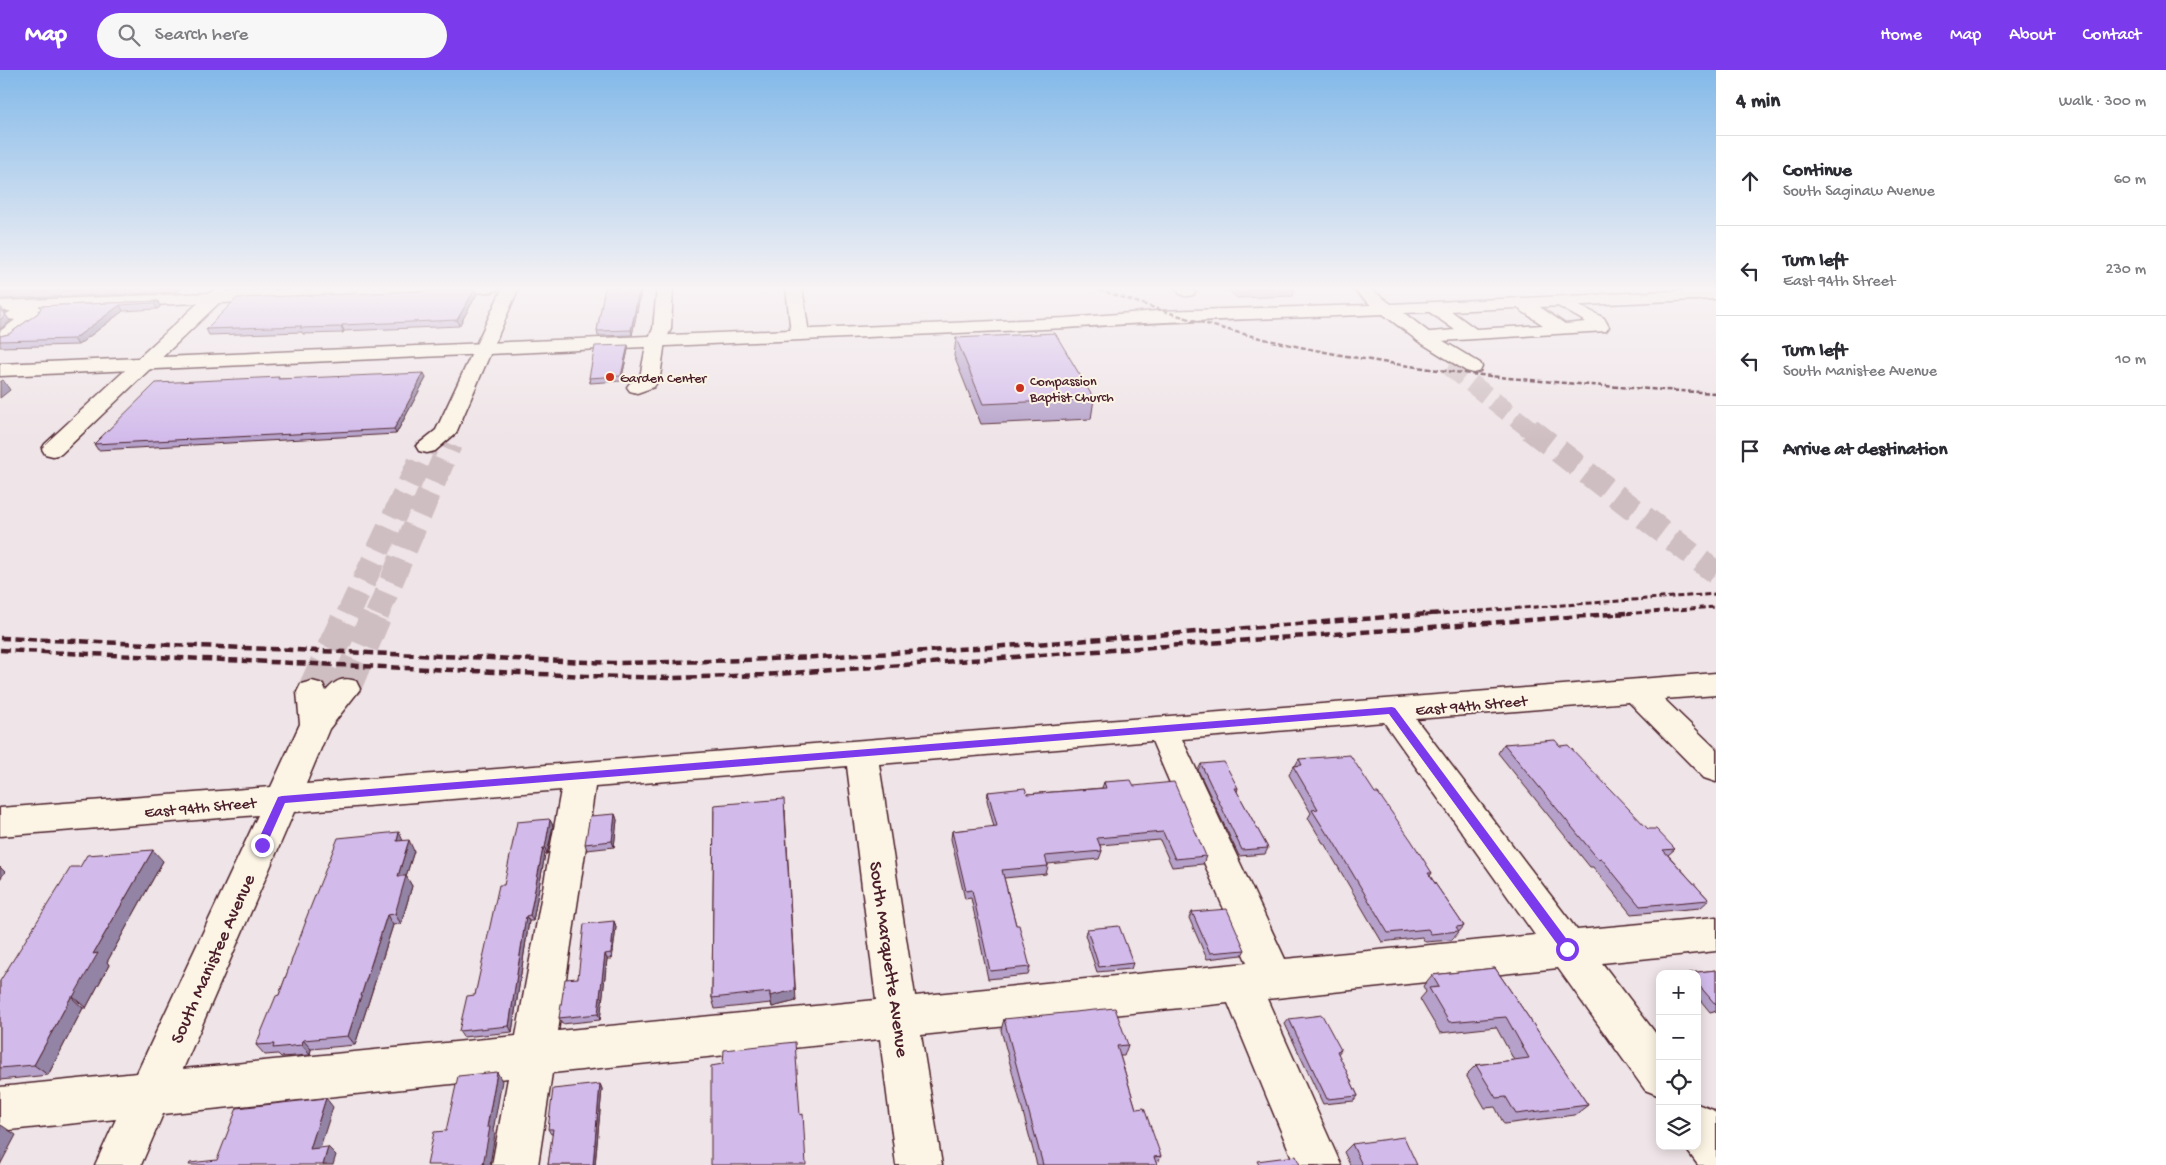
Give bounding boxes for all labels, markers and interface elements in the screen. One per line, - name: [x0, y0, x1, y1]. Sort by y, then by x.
- search box: [97, 13, 447, 58]
- text: Map: [25, 21, 67, 50]
- icon: search: [115, 21, 143, 49]
- text: Search here: [155, 24, 248, 47]
- text: Home: [1880, 25, 1922, 46]
- text: Map: [1950, 25, 1981, 46]
- text: About: [2009, 25, 2055, 46]
- text: Contact: [2083, 25, 2141, 46]
- text: 4 min: [1736, 90, 1780, 115]
- text: Walk · 300 m: [2059, 93, 2146, 112]
- text: Continue: [1783, 160, 1852, 183]
- icon: ahead: [1736, 167, 1764, 195]
- text: 60 m: [2114, 171, 2146, 190]
- text: South Saginaw Avenue: [1783, 183, 1935, 202]
- text: Turn left: [1783, 250, 1847, 273]
- icon: left: [1736, 257, 1764, 285]
- text: 230 m: [2106, 261, 2146, 280]
- text: East 94th Street: [1783, 273, 1895, 292]
- text: Turn left: [1783, 340, 1847, 363]
- icon: left: [1736, 347, 1764, 375]
- text: 10 m: [2115, 351, 2146, 370]
- text: South Manistee Avenue: [1783, 363, 1937, 382]
- marker: Garden Center: [604, 371, 616, 383]
- place label: Garden Center: [620, 371, 707, 388]
- place label: Compassion Baptist Church: [1029, 374, 1114, 407]
- marker: Compassion Baptist Church: [1014, 382, 1026, 394]
- icon: arrive: [1736, 437, 1764, 465]
- text: Arrive at destination: [1783, 439, 1947, 462]
- street label: East 94th Street: [1415, 693, 1529, 722]
- street label: East 94th Street: [144, 795, 258, 824]
- route end: [251, 834, 274, 857]
- street label: South Marquette Avenue: [862, 860, 913, 1059]
- street label: South Manistee Avenue: [166, 871, 262, 1048]
- route start: [1556, 938, 1579, 961]
- map controls: [1656, 970, 1701, 1150]
- button: +: [1656, 970, 1701, 1015]
- button: −: [1656, 1015, 1701, 1060]
- button: locate: [1656, 1060, 1701, 1105]
- button: layers: [1656, 1105, 1701, 1150]

